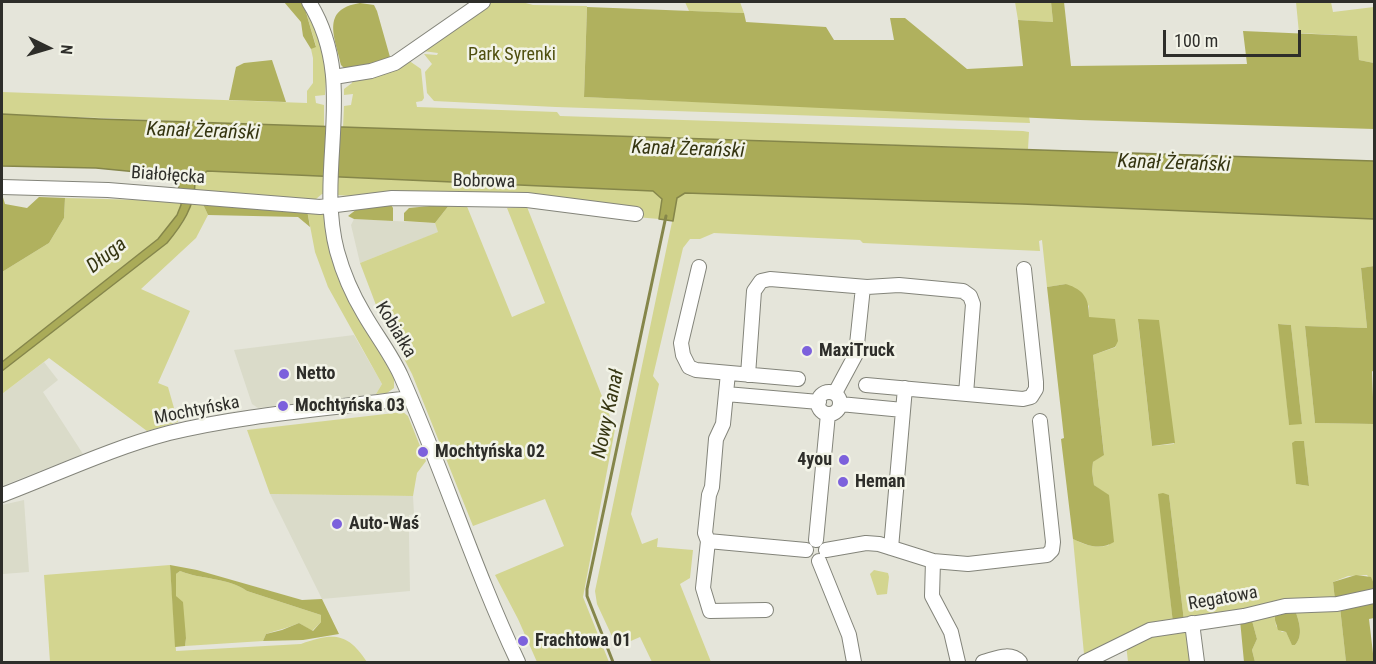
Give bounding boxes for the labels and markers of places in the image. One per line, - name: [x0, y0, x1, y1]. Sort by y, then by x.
- place label: MaxiTruck: [819, 340, 895, 362]
- marker: MaxiTruck: [800, 344, 814, 358]
- place label: Netto: [296, 363, 335, 385]
- marker: Netto: [277, 367, 291, 381]
- place label: Mochtyńska 03: [295, 395, 405, 417]
- marker: Mochtyńska 03: [276, 399, 290, 413]
- place label: Mochtyńska 02: [435, 441, 545, 463]
- marker: Mochtyńska 02: [416, 445, 430, 459]
- place label: 4you: [797, 449, 832, 471]
- marker: 4you: [837, 453, 851, 467]
- place label: Heman: [855, 471, 905, 493]
- marker: Heman: [836, 475, 850, 489]
- place label: Auto-Waś: [349, 513, 419, 535]
- marker: Auto-Waś: [330, 517, 344, 531]
- place label: Frachtowa 01: [535, 630, 631, 652]
- marker: Frachtowa 01: [516, 634, 530, 648]

